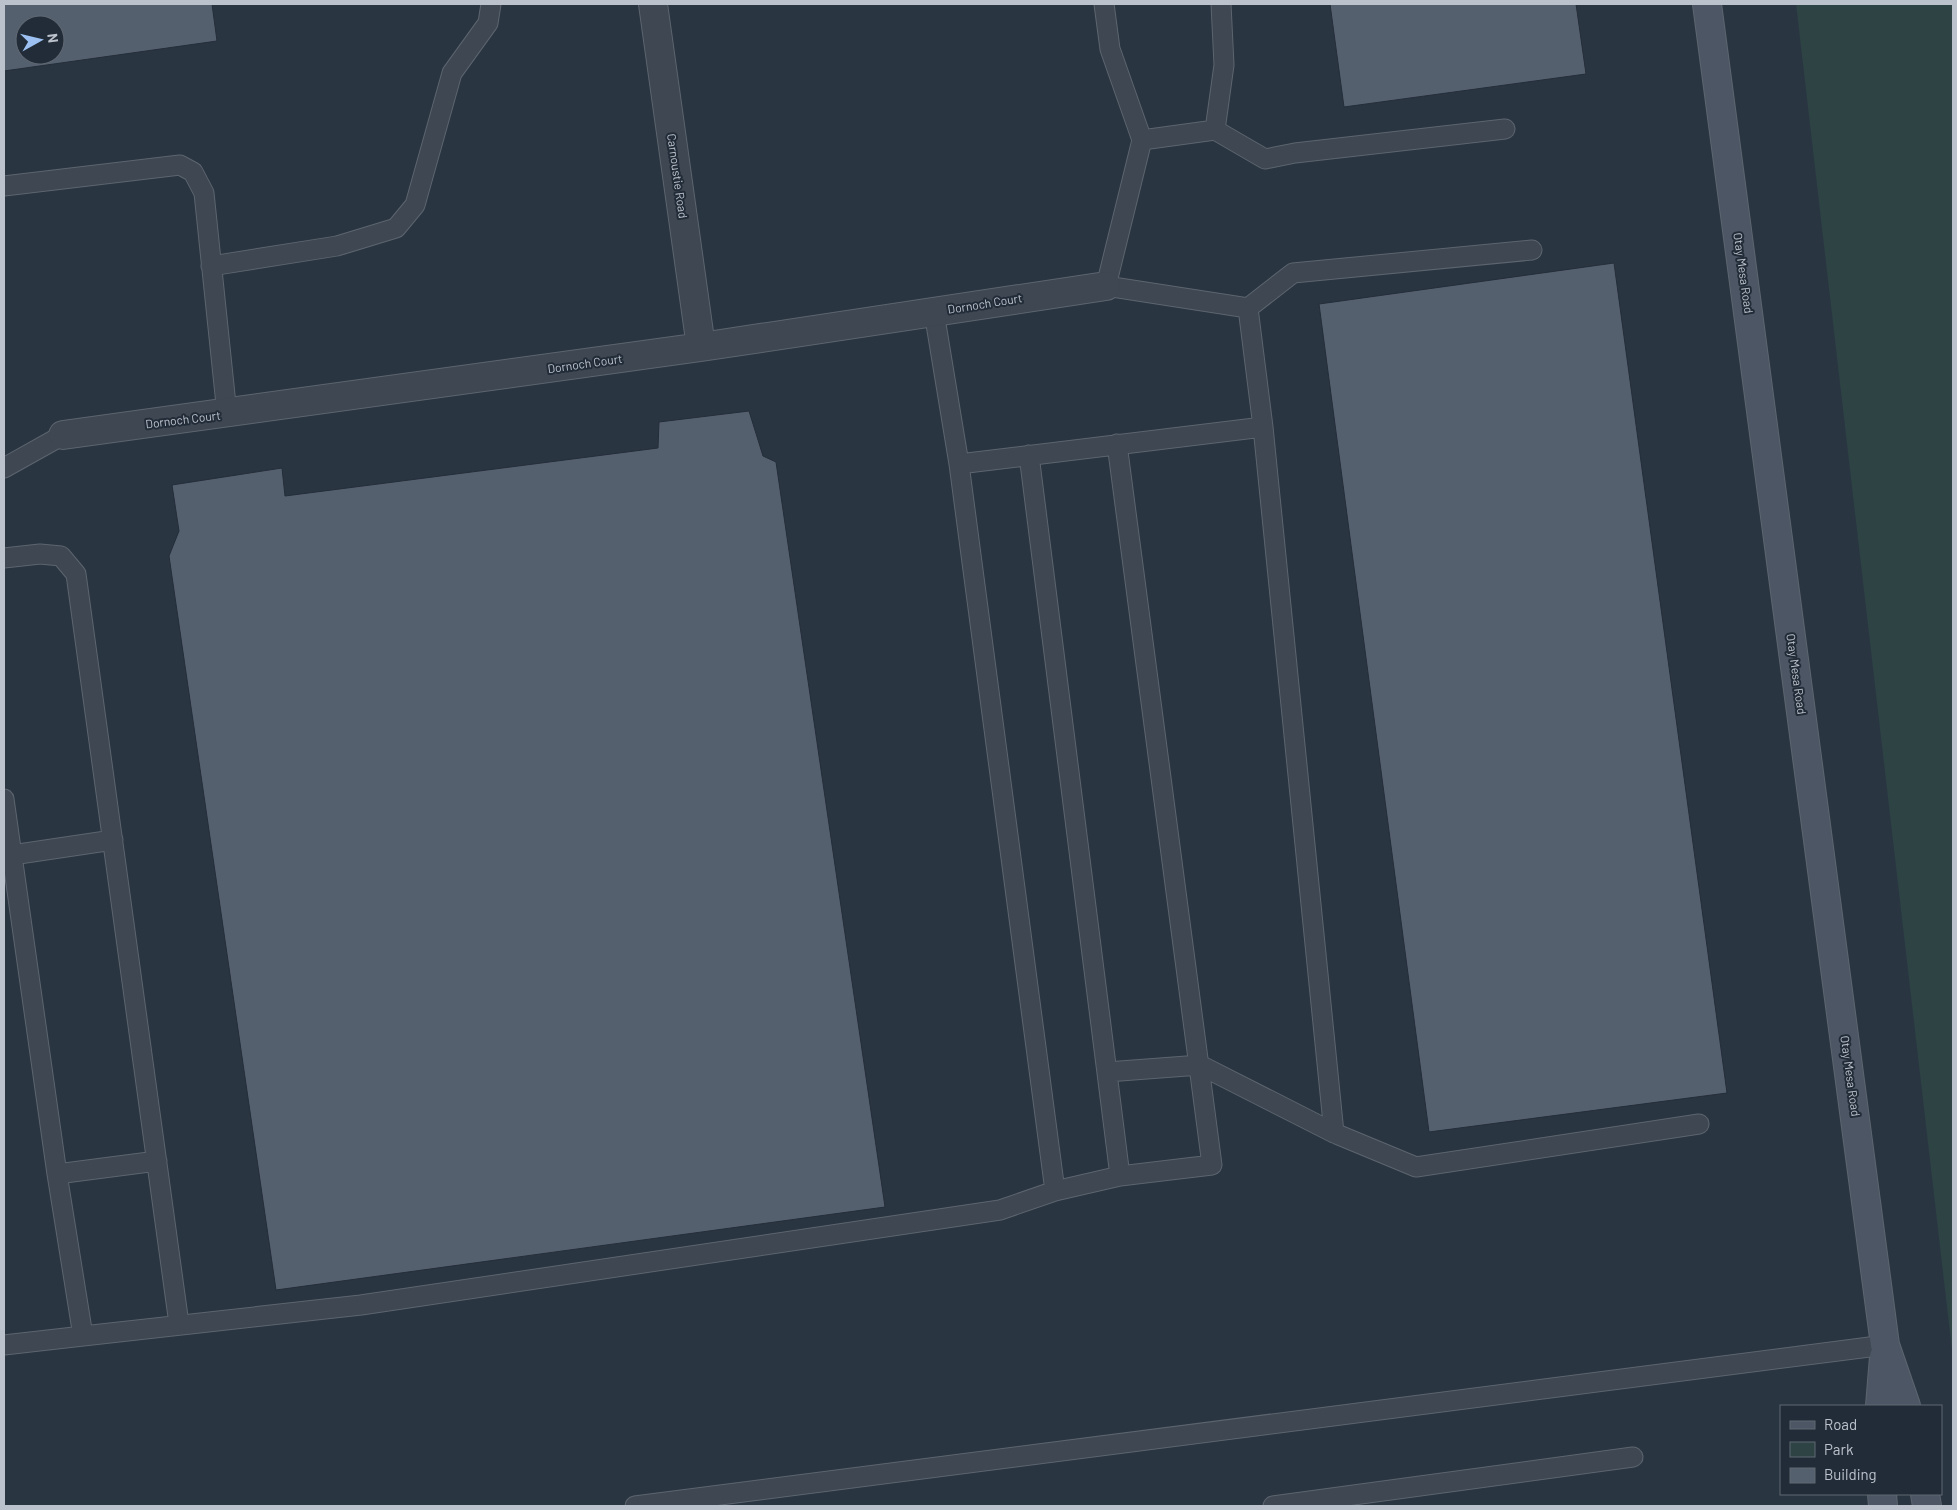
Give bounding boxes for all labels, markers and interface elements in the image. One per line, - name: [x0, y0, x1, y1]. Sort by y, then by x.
- north arrow: [15, 15, 65, 65]
- text: N: [44, 32, 62, 44]
- street label: Carnoustie Road: [665, 133, 691, 219]
- street label: Otay Mesa Road: [1731, 232, 1757, 314]
- street label: Dornoch Court: [946, 290, 1023, 316]
- street label: Dornoch Court: [546, 351, 623, 375]
- street label: Dornoch Court: [145, 407, 221, 431]
- street label: Otay Mesa Road: [1784, 633, 1810, 715]
- street label: Otay Mesa Road: [1838, 1035, 1864, 1117]
- legend: [1780, 1405, 1942, 1495]
- text: Road: [1824, 1415, 1857, 1433]
- text: Park: [1824, 1440, 1854, 1458]
- text: Building: [1824, 1465, 1877, 1483]

